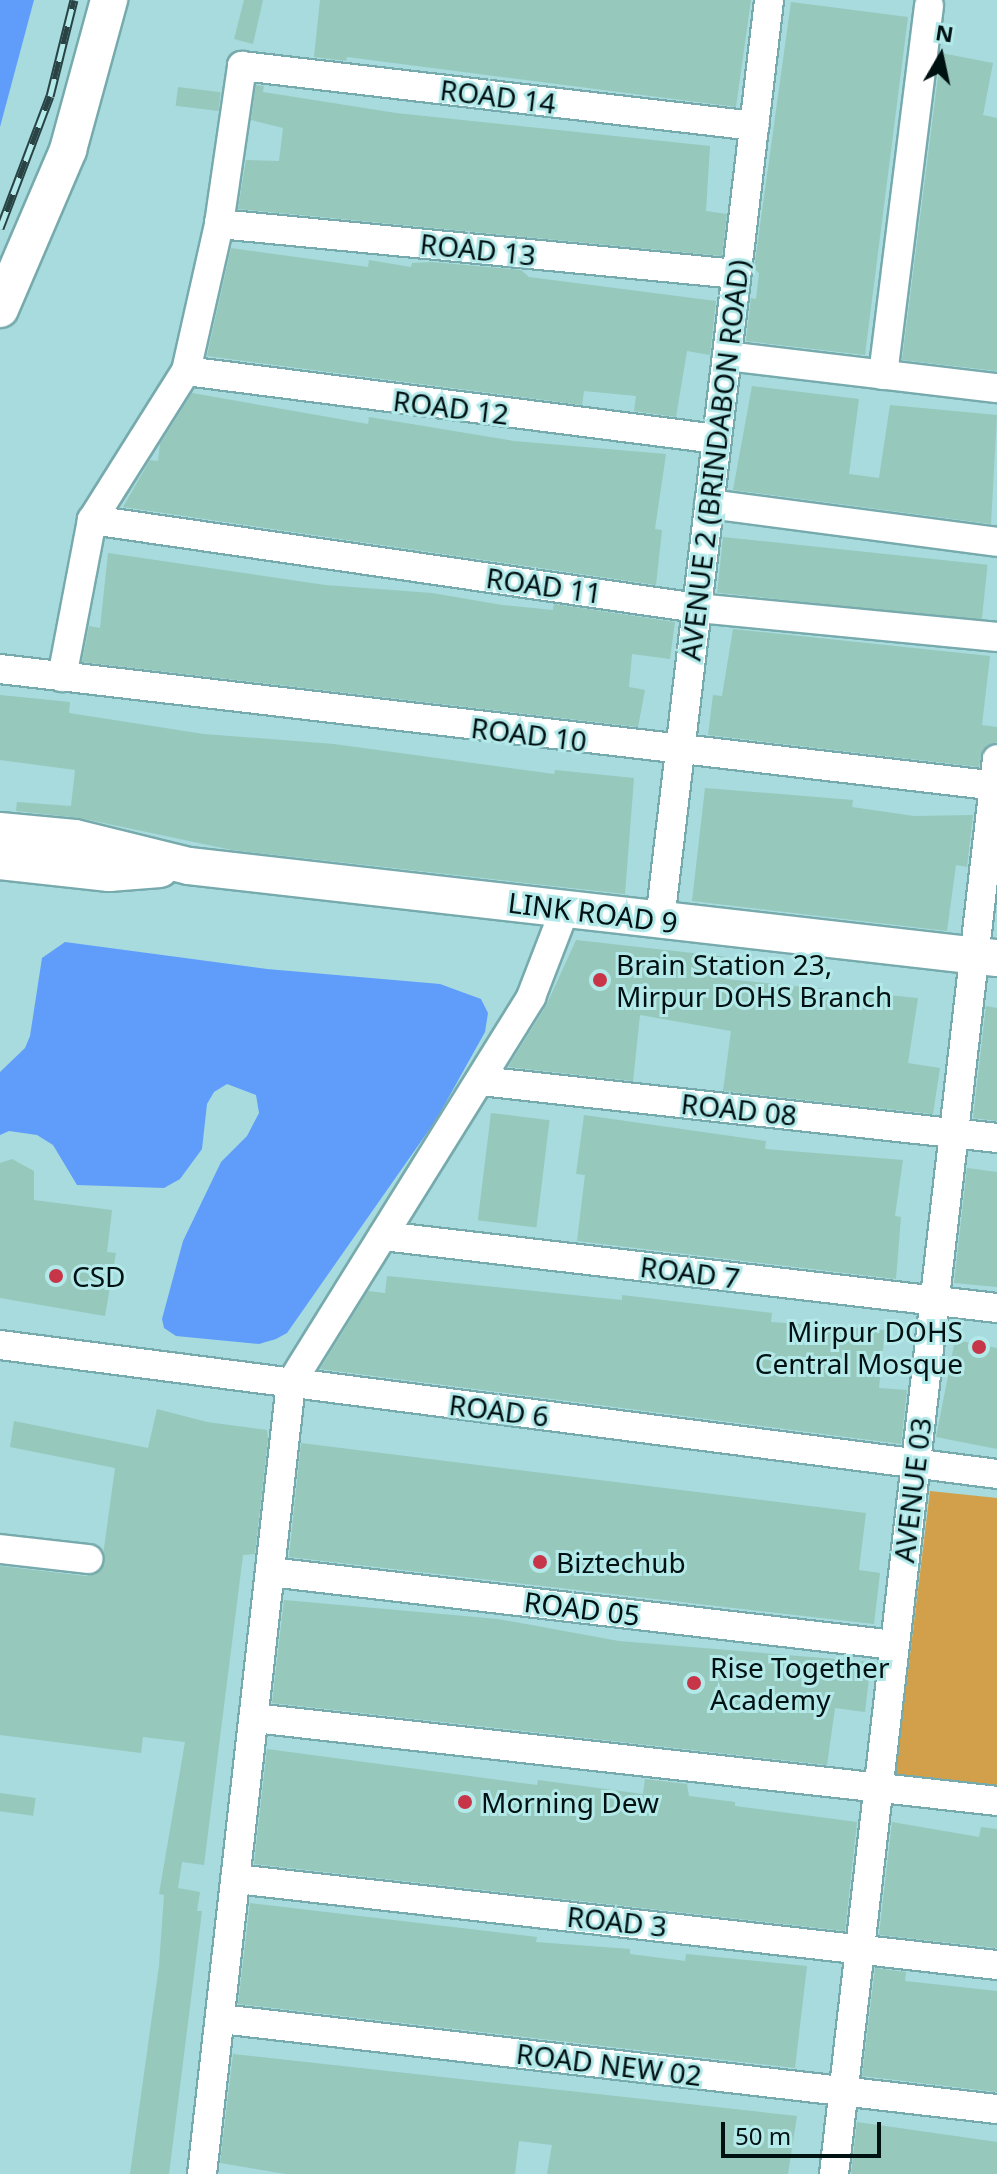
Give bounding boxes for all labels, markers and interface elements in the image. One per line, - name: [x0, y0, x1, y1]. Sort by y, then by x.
- north arrow: [901, 16, 981, 96]
- text: N: [934, 16, 956, 49]
- street label: ROAD 14: [438, 72, 558, 120]
- street label: ROAD 13: [418, 226, 538, 272]
- street label: AVENUE 2 (BRINDABON ROAD): [673, 258, 755, 662]
- street label: ROAD 12: [391, 383, 511, 431]
- street label: ROAD 11: [484, 560, 604, 610]
- street label: ROAD 10: [469, 710, 589, 758]
- street label: LINK ROAD 9: [506, 885, 680, 939]
- place label: Brain Station 23, Mirpur DOHS Branch: [616, 947, 892, 1013]
- marker: Brain Station 23, Mirpur DOHS Branch: [591, 971, 609, 989]
- street label: ROAD 08: [679, 1086, 799, 1132]
- street label: ROAD 7: [638, 1249, 742, 1295]
- place label: CSD: [72, 1259, 126, 1293]
- marker: CSD: [47, 1267, 65, 1285]
- place label: Mirpur DOHS Central Mosque: [755, 1314, 963, 1380]
- marker: Mirpur DOHS Central Mosque: [970, 1338, 988, 1356]
- street label: ROAD 6: [447, 1387, 551, 1433]
- street label: AVENUE 03: [886, 1416, 938, 1564]
- place label: Biztechub: [556, 1545, 686, 1579]
- marker: Biztechub: [531, 1553, 549, 1571]
- street label: ROAD 05: [522, 1584, 642, 1632]
- place label: Rise Together Academy: [710, 1650, 889, 1716]
- marker: Rise Together Academy: [685, 1674, 703, 1692]
- place label: Morning Dew: [481, 1785, 659, 1819]
- marker: Morning Dew: [456, 1793, 474, 1811]
- street label: ROAD 3: [565, 1899, 669, 1943]
- street label: ROAD NEW 02: [514, 2036, 704, 2092]
- scale bar: [725, 2106, 885, 2156]
- text: 50 m: [735, 2119, 791, 2152]

